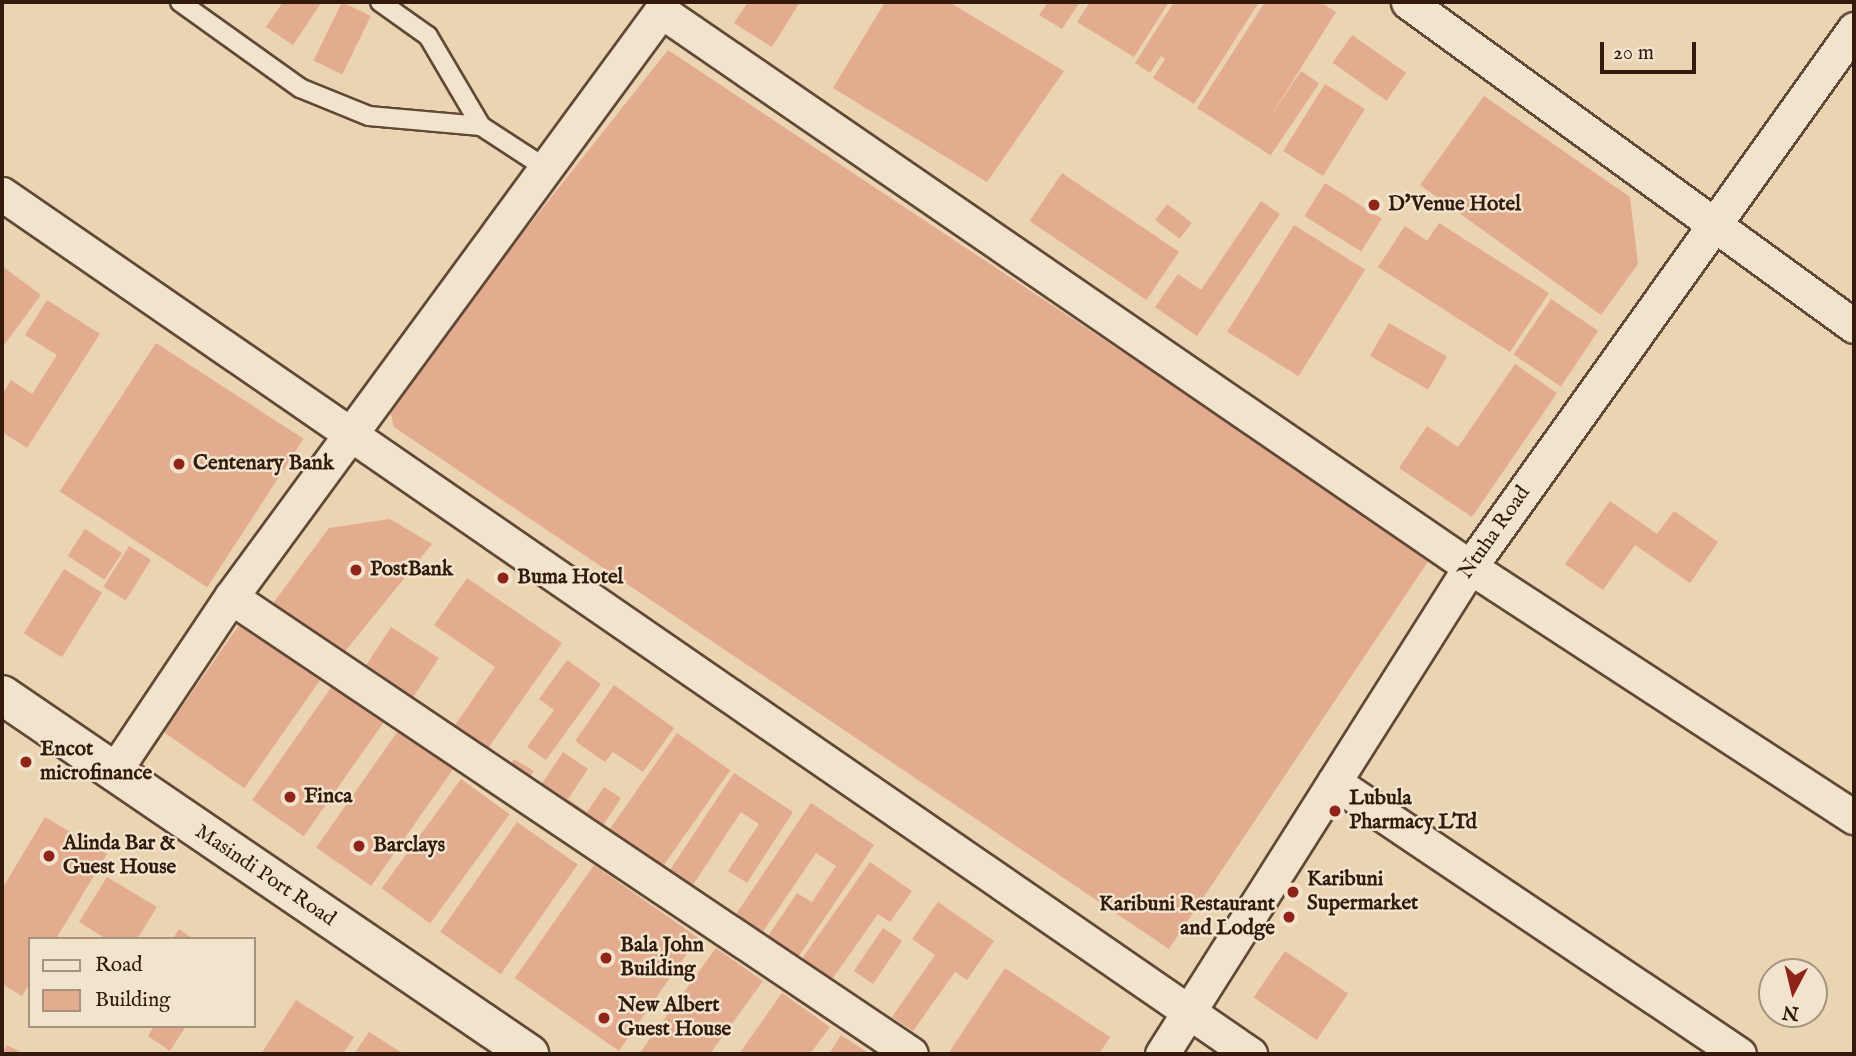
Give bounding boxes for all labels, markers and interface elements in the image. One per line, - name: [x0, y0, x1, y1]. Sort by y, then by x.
- scale bar: [1604, 28, 1700, 72]
- text: 20 m: [1613, 40, 1654, 67]
- place label: D'Venue Hotel: [1388, 192, 1521, 218]
- marker: D'Venue Hotel: [1366, 197, 1382, 213]
- place label: Centenary Bank: [193, 451, 334, 477]
- marker: Centenary Bank: [171, 456, 187, 472]
- street label: Ntuha Road: [1454, 482, 1536, 584]
- place label: PostBank: [370, 557, 453, 583]
- marker: PostBank: [348, 562, 364, 578]
- place label: Buma Hotel: [517, 565, 623, 591]
- marker: Buma Hotel: [495, 570, 511, 586]
- place label: Encot microfinance: [40, 737, 152, 787]
- marker: Encot microfinance: [18, 754, 34, 770]
- place label: Finca: [304, 784, 352, 810]
- place label: Lubula Pharmacy LTd: [1349, 786, 1477, 836]
- marker: Finca: [282, 789, 298, 805]
- marker: Lubula Pharmacy LTd: [1327, 803, 1343, 819]
- street label: Masindi Port Road: [190, 820, 340, 932]
- place label: Alinda Bar & Guest House: [63, 831, 176, 881]
- place label: Barclays: [373, 833, 445, 859]
- marker: Barclays: [351, 838, 367, 854]
- marker: Alinda Bar & Guest House: [41, 848, 57, 864]
- place label: Karibuni Supermarket: [1307, 867, 1418, 917]
- marker: Karibuni Supermarket: [1285, 884, 1301, 900]
- place label: Karibuni Restaurant and Lodge: [1099, 892, 1275, 942]
- marker: Karibuni Restaurant and Lodge: [1281, 909, 1297, 925]
- place label: Bala John Building: [620, 933, 704, 983]
- legend: [28, 937, 256, 1028]
- marker: Bala John Building: [598, 950, 614, 966]
- text: Road: [95, 952, 142, 979]
- north arrow: [1758, 958, 1828, 1028]
- text: Building: [95, 987, 170, 1014]
- place label: New Albert Guest House: [618, 993, 731, 1043]
- text: N: [1781, 999, 1800, 1025]
- marker: New Albert Guest House: [596, 1010, 612, 1026]

